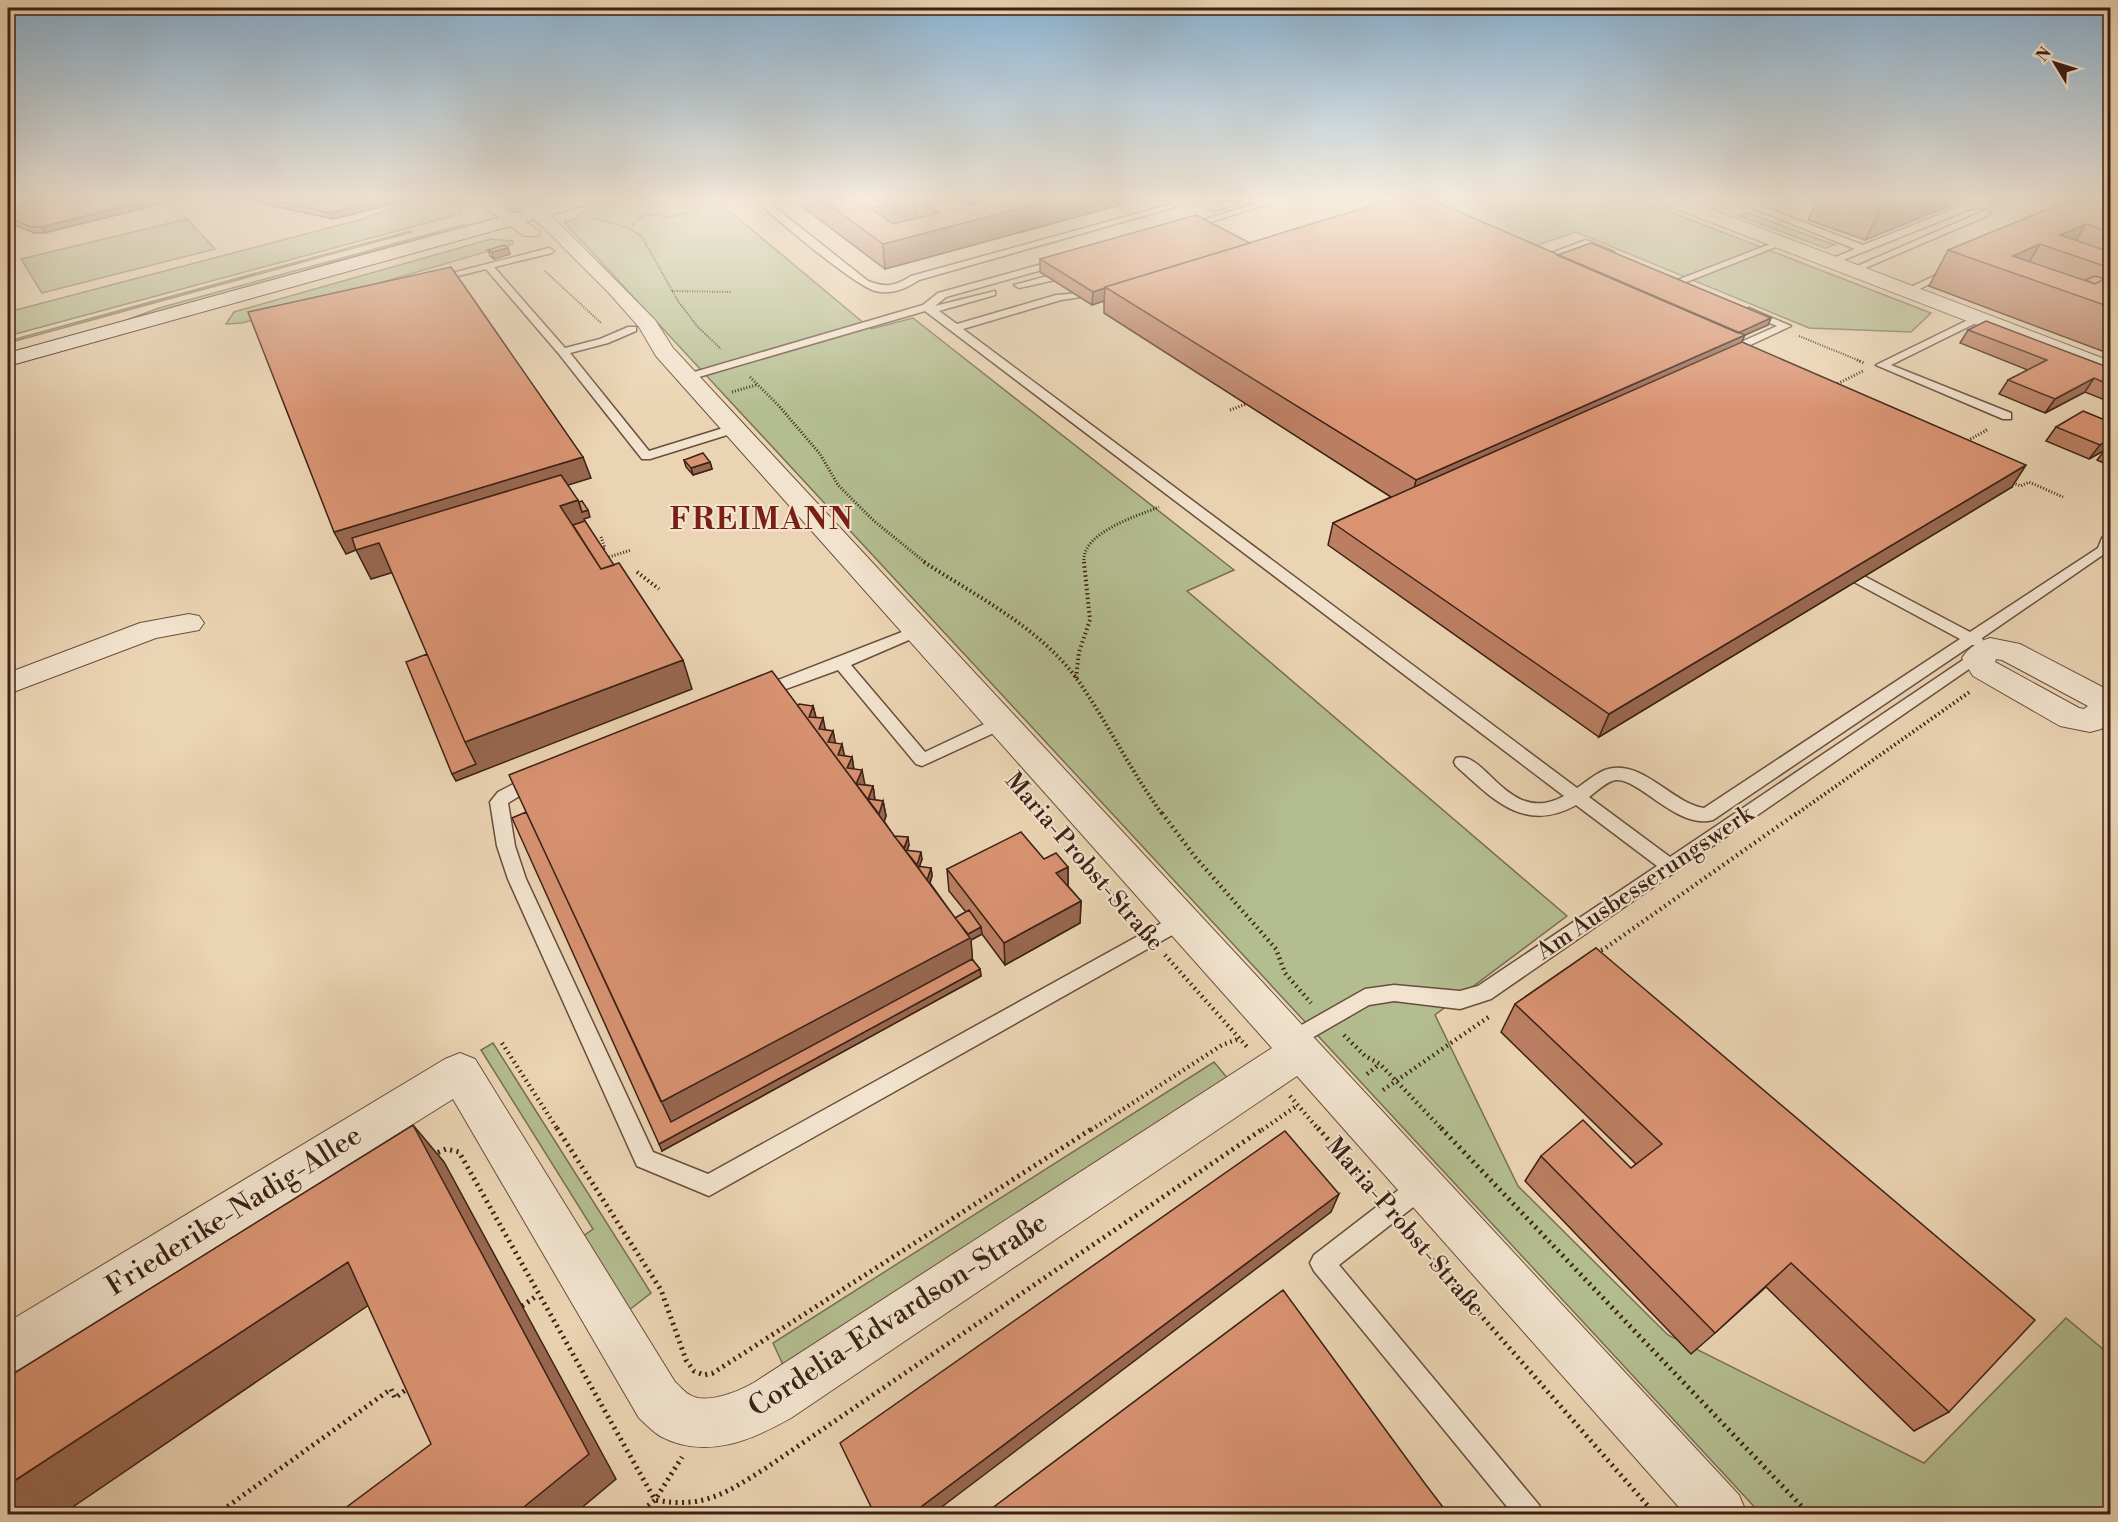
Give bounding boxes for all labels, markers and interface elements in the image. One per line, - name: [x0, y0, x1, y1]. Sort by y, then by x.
- north arrow: [2025, 33, 2085, 93]
- text: N: [2032, 43, 2056, 66]
- district label: FREIMANN: [670, 501, 854, 539]
- street label: Maria-Probst-Straße: [998, 767, 1170, 957]
- street label: Am Ausbesserungswerk: [1530, 798, 1760, 967]
- street label: Friederike-Nadig-Allee: [100, 1118, 368, 1304]
- street label: Maria-Probst-Straße: [1319, 1132, 1491, 1322]
- street label: Cordelia-Edvardson-Straße: [742, 1205, 1054, 1425]

